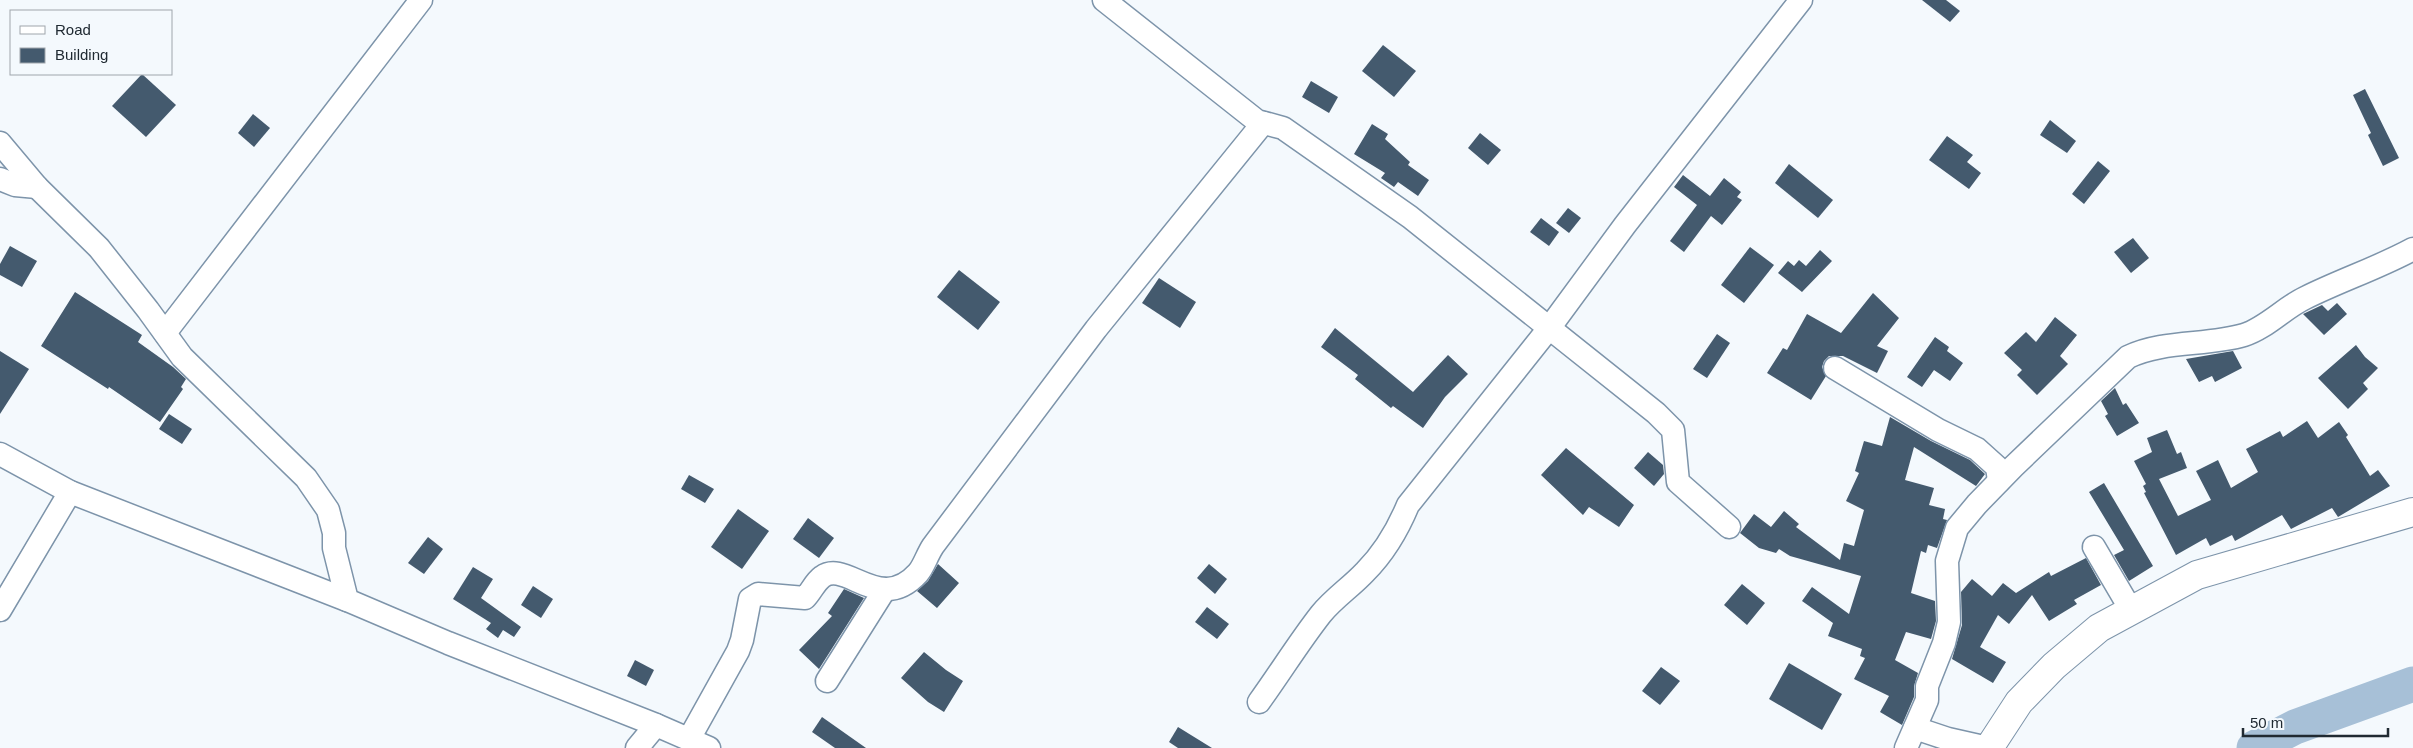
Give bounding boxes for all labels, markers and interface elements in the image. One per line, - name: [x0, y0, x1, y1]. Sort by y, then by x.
- legend: [10, 10, 172, 75]
- text: Road: [55, 21, 91, 38]
- text: Building: [55, 46, 108, 63]
- scale bar: [2243, 706, 2388, 738]
- text: 50 m: [2250, 714, 2283, 731]

